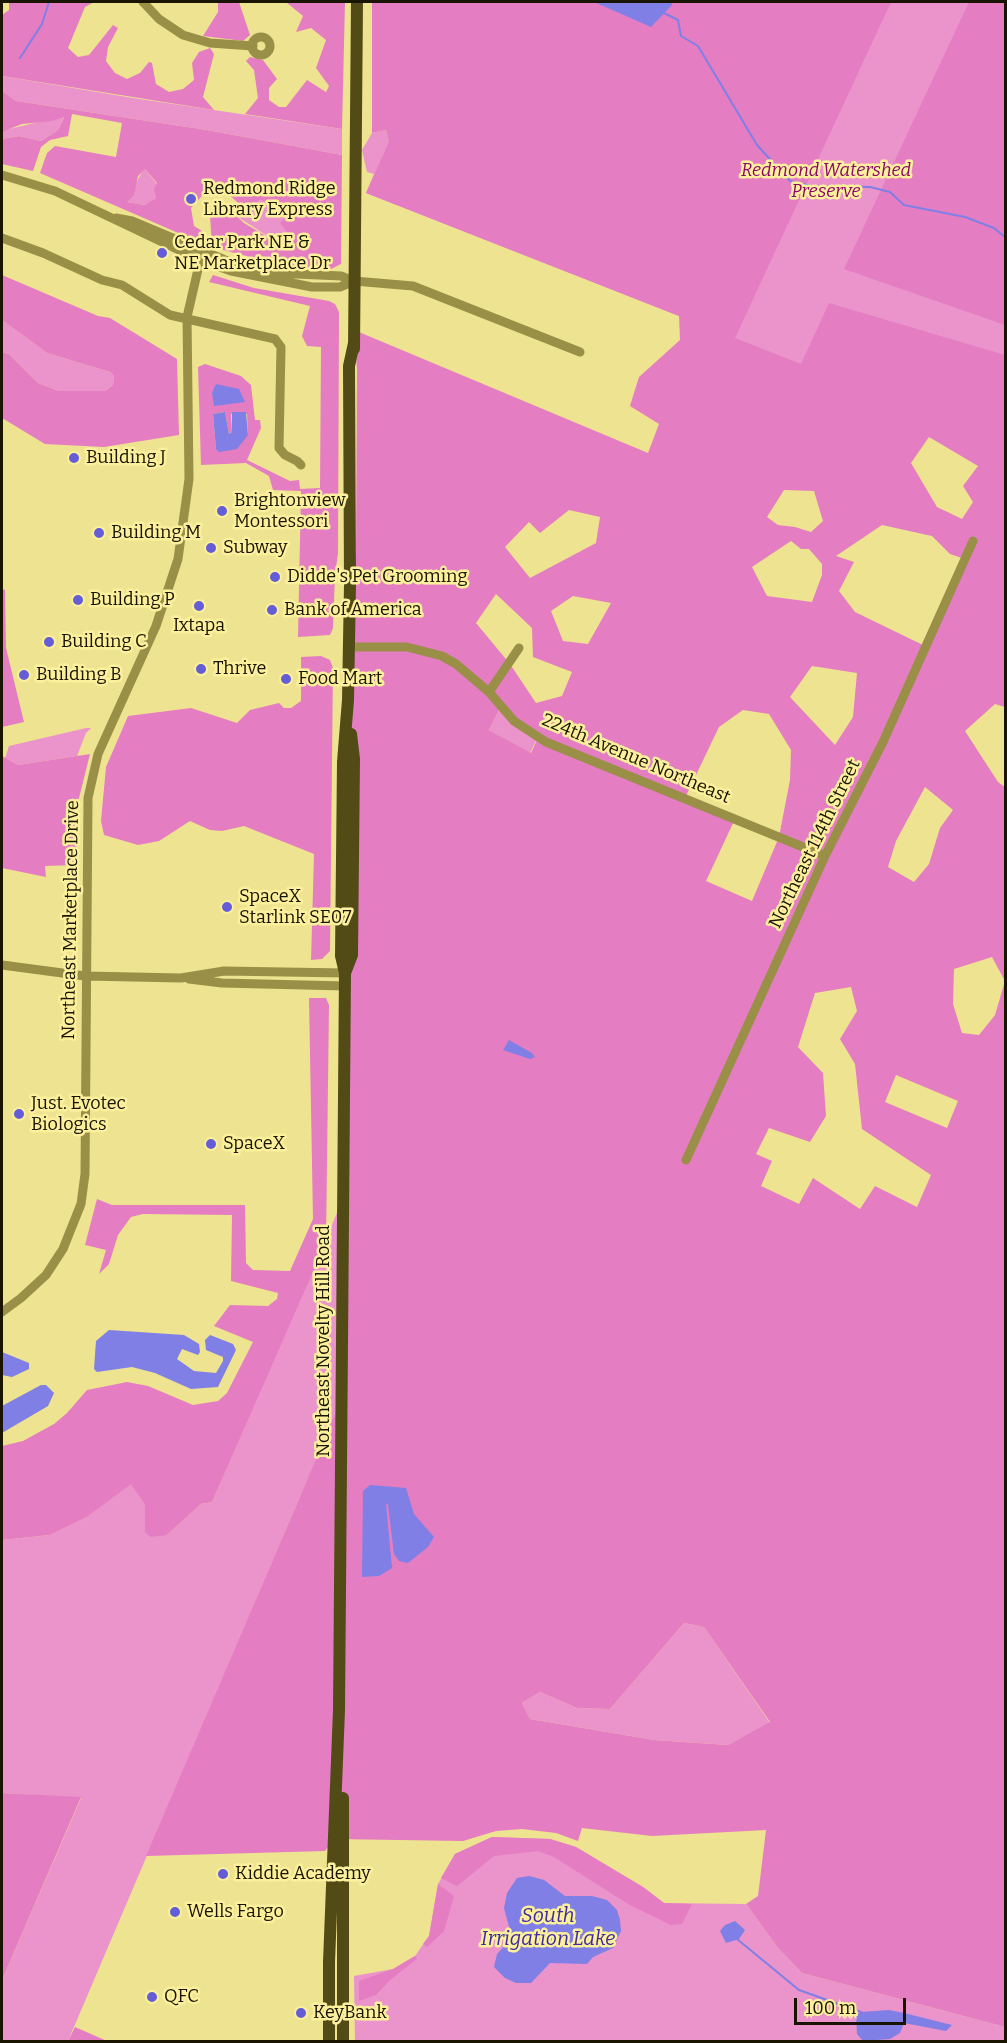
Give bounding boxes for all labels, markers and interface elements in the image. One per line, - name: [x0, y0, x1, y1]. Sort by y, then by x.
- park label: Redmond Watershed Preserve: [741, 160, 911, 202]
- place label: Redmond Ridge Library Express: [203, 178, 335, 220]
- marker: Redmond Ridge Library Express: [184, 192, 198, 206]
- place label: Cedar Park NE & NE Marketplace Dr: [174, 232, 331, 274]
- marker: Cedar Park NE & NE Marketplace Dr: [155, 246, 169, 260]
- place label: Building J: [86, 447, 166, 469]
- marker: Building J: [67, 451, 81, 465]
- place label: Brightonview Montessori: [234, 490, 346, 532]
- marker: Brightonview Montessori: [215, 504, 229, 518]
- place label: Building M: [111, 522, 201, 544]
- marker: Building M: [92, 526, 106, 540]
- place label: Subway: [223, 537, 288, 559]
- marker: Subway: [204, 541, 218, 555]
- place label: Didde's Pet Grooming: [287, 566, 468, 588]
- marker: Didde's Pet Grooming: [268, 570, 282, 584]
- place label: Building P: [90, 589, 175, 611]
- marker: Building P: [71, 593, 85, 607]
- marker: Ixtapa: [192, 599, 206, 613]
- place label: Bank of America: [284, 599, 422, 621]
- marker: Bank of America: [265, 603, 279, 617]
- place label: Ixtapa: [173, 615, 225, 637]
- place label: Building C: [61, 631, 147, 653]
- marker: Building C: [42, 635, 56, 649]
- place label: Thrive: [213, 658, 266, 680]
- marker: Thrive: [194, 662, 208, 676]
- place label: Building B: [36, 664, 122, 686]
- marker: Building B: [17, 668, 31, 682]
- place label: Food Mart: [298, 668, 382, 690]
- marker: Food Mart: [279, 672, 293, 686]
- street label: 224th Avenue Northeast: [538, 709, 734, 809]
- street label: Northeast 114th Street: [765, 756, 865, 932]
- street label: Northeast Marketplace Drive: [58, 800, 84, 1040]
- place label: SpaceX Starlink SE07: [239, 886, 351, 928]
- marker: SpaceX Starlink SE07: [220, 900, 234, 914]
- place label: Just. Evotec Biologics: [31, 1093, 126, 1136]
- marker: Just. Evotec Biologics: [12, 1107, 26, 1121]
- place label: SpaceX: [223, 1133, 285, 1155]
- marker: SpaceX: [204, 1137, 218, 1151]
- street label: Northeast Novelty Hill Road: [313, 1225, 335, 1457]
- place label: Kiddie Academy: [235, 1863, 371, 1885]
- marker: Kiddie Academy: [216, 1867, 230, 1881]
- place label: Wells Fargo: [187, 1901, 284, 1923]
- water label: South Irrigation Lake: [481, 1904, 615, 1951]
- marker: Wells Fargo: [168, 1905, 182, 1919]
- place label: QFC: [164, 1986, 199, 2008]
- scale bar: [797, 1986, 910, 2024]
- marker: QFC: [145, 1990, 159, 2004]
- text: 100 m: [805, 1997, 856, 2019]
- place label: KeyBank: [313, 2002, 387, 2024]
- marker: KeyBank: [294, 2006, 308, 2020]

